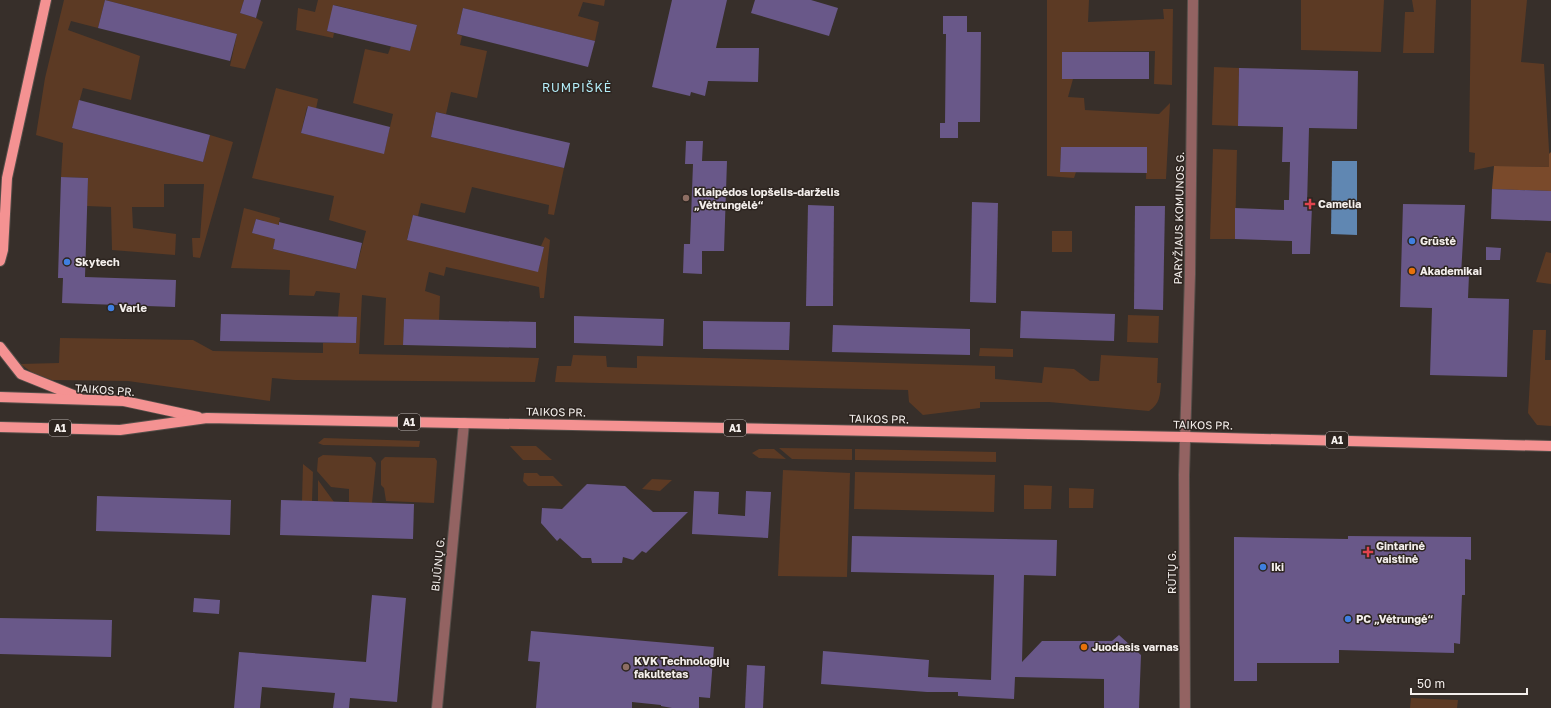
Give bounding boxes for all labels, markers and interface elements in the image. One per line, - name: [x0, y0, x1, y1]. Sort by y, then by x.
- district label: RUMPIŠKĖ: [542, 80, 612, 95]
- street label: PARYŽIAUS KOMUNOS G.: [1171, 151, 1186, 285]
- place label: Klaipėdos lopšelis-darželis „Vėtrungėlė“: [694, 185, 840, 211]
- marker: Klaipėdos lopšelis-darželis „Vėtrungėlė“: [681, 193, 691, 203]
- place label: Camelia: [1318, 197, 1361, 210]
- marker: Camelia: [1305, 199, 1315, 209]
- place label: Grūstė: [1420, 234, 1456, 247]
- marker: Grūstė: [1407, 236, 1417, 246]
- place label: Skytech: [75, 255, 120, 268]
- marker: Skytech: [62, 257, 72, 267]
- place label: Akademikai: [1420, 264, 1482, 277]
- marker: Akademikai: [1407, 266, 1417, 276]
- place label: Varle: [119, 301, 147, 314]
- marker: Varle: [106, 303, 116, 313]
- street label: TAIKOS PR.: [75, 381, 135, 398]
- street label: TAIKOS PR.: [526, 404, 586, 419]
- street label: TAIKOS PR.: [849, 411, 909, 426]
- road number: A1: [398, 414, 420, 430]
- street label: TAIKOS PR.: [1173, 417, 1233, 432]
- road number: A1: [49, 420, 71, 436]
- road number: A1: [724, 420, 746, 436]
- road number: A1: [1326, 432, 1348, 448]
- street label: BIJŪNŲ G.: [428, 536, 447, 592]
- place label: Gintarinė vaistinė: [1376, 539, 1425, 565]
- marker: Gintarinė vaistinė: [1363, 547, 1373, 557]
- street label: RŪTŲ G.: [1165, 550, 1178, 594]
- place label: Iki: [1271, 560, 1284, 573]
- marker: Iki: [1258, 562, 1268, 572]
- place label: PC „Vėtrungė“: [1356, 612, 1433, 625]
- marker: PC „Vėtrungė“: [1343, 614, 1353, 624]
- place label: Juodasis varnas: [1092, 640, 1179, 653]
- marker: Juodasis varnas: [1079, 642, 1089, 652]
- place label: KVK Technologijų fakultetas: [634, 654, 729, 680]
- marker: KVK Technologijų fakultetas: [621, 662, 631, 672]
- scale bar: [1411, 670, 1527, 696]
- text: 50 m: [1417, 676, 1445, 691]

